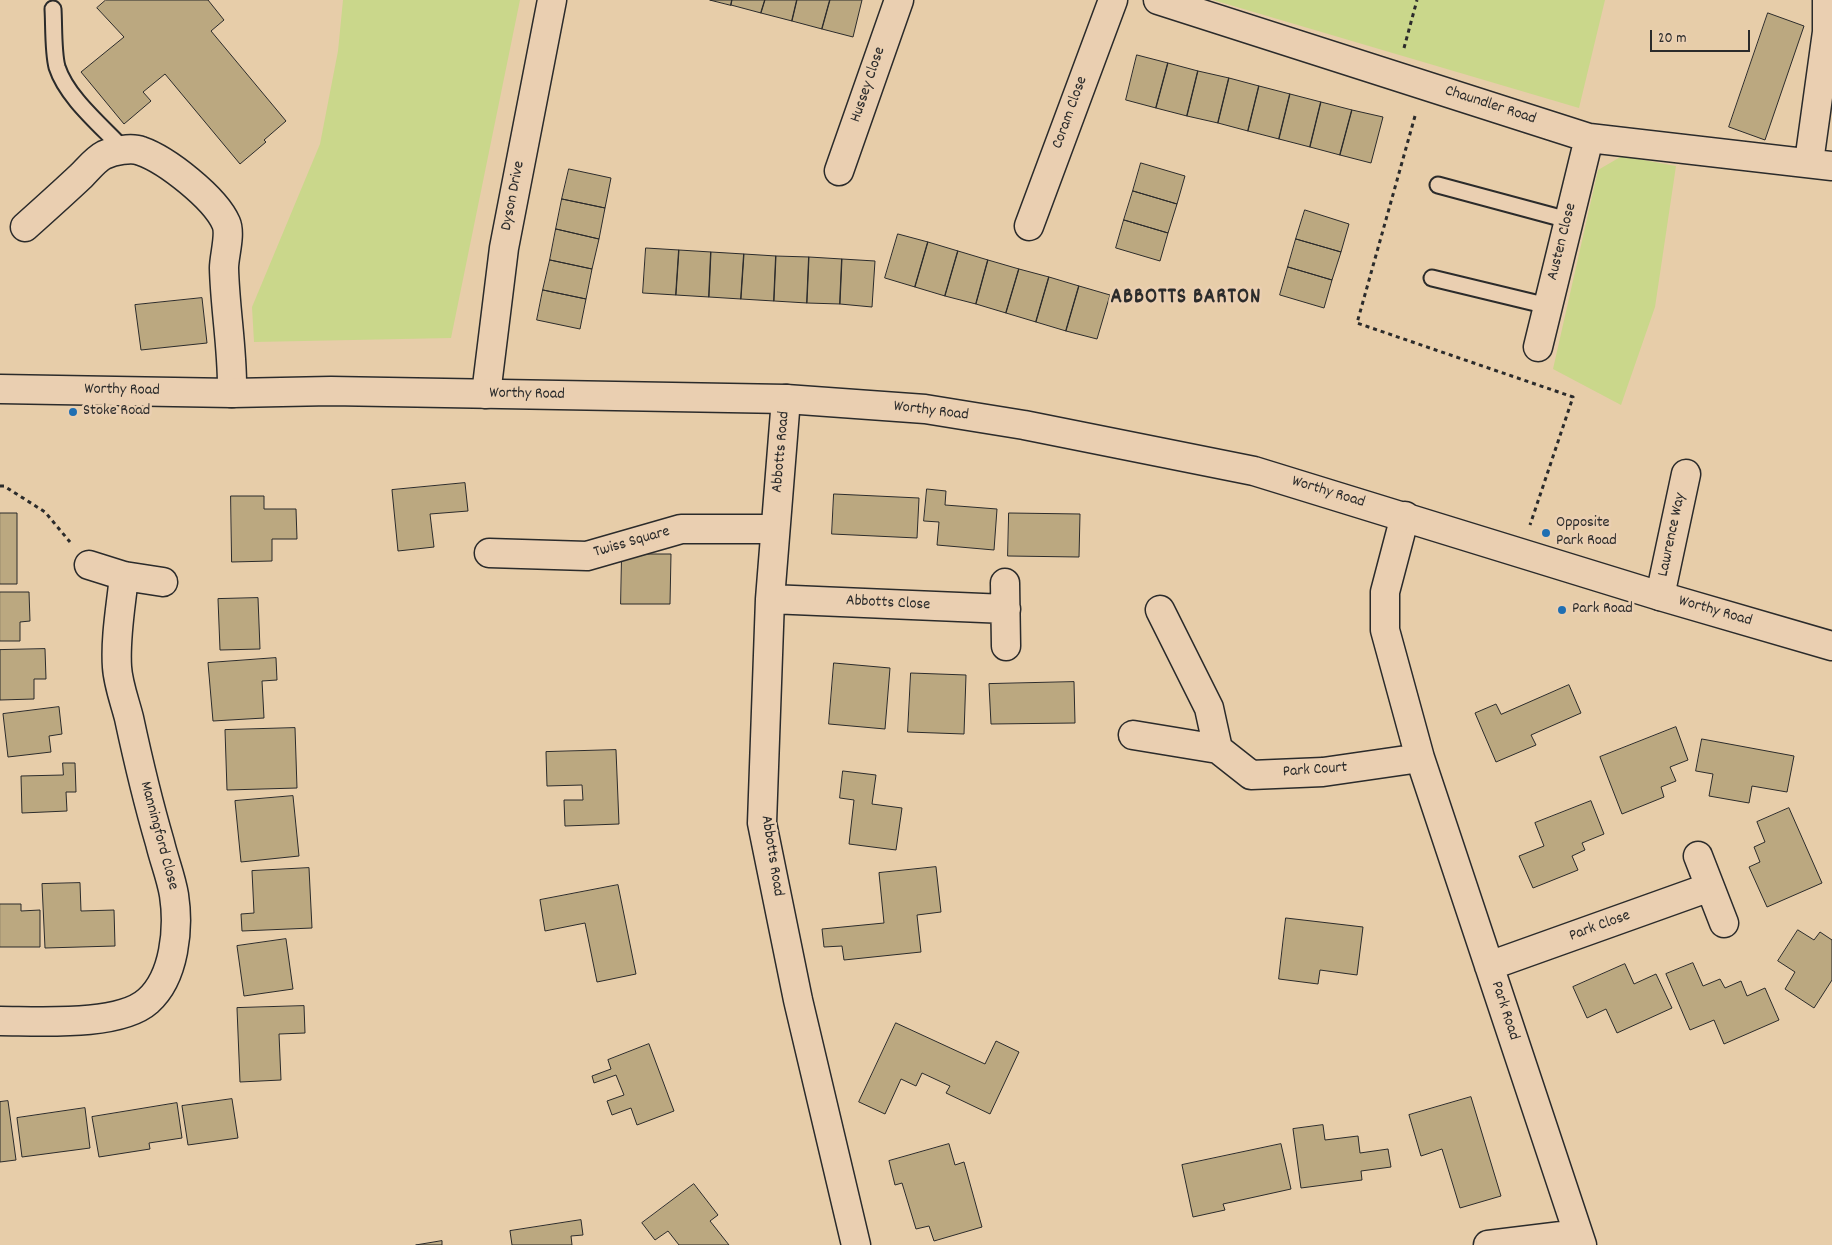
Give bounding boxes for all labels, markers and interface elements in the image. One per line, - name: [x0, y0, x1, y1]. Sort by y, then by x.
- scale bar: [1652, 20, 1752, 52]
- text: 20 m: [1658, 28, 1686, 50]
- street label: Hussey Close: [847, 45, 891, 125]
- street label: Coram Close: [1049, 74, 1093, 152]
- street label: Chaundler Road: [1442, 82, 1538, 130]
- street label: Dyson Drive: [498, 160, 530, 232]
- street label: Austen Close: [1544, 201, 1582, 283]
- district label: ABBOTTS BARTON: [1109, 286, 1263, 312]
- street label: Worthy Road: [84, 381, 160, 401]
- street label: Worthy Road: [489, 385, 565, 405]
- street label: Worthy Road: [892, 398, 970, 426]
- place label: Stoke Road: [83, 402, 150, 422]
- marker: Stoke Road: [67, 406, 79, 418]
- street label: Abbotts Road: [769, 410, 795, 494]
- street label: Worthy Road: [1289, 473, 1367, 513]
- street label: Lawrence Way: [1655, 491, 1691, 579]
- place label: Opposite Park Road: [1556, 514, 1617, 552]
- street label: Twiss Square: [592, 523, 672, 563]
- marker: Opposite Park Road: [1540, 527, 1552, 539]
- street label: Abbotts Close: [845, 592, 931, 616]
- street label: Worthy Road: [1676, 592, 1754, 632]
- place label: Park Road: [1572, 600, 1633, 620]
- marker: Park Road: [1556, 604, 1568, 616]
- street label: Park Court: [1282, 759, 1348, 783]
- street label: Manningford Close: [134, 780, 182, 892]
- street label: Abbotts Road: [755, 814, 787, 898]
- street label: Park Close: [1567, 907, 1633, 947]
- street label: Park Road: [1485, 979, 1523, 1043]

